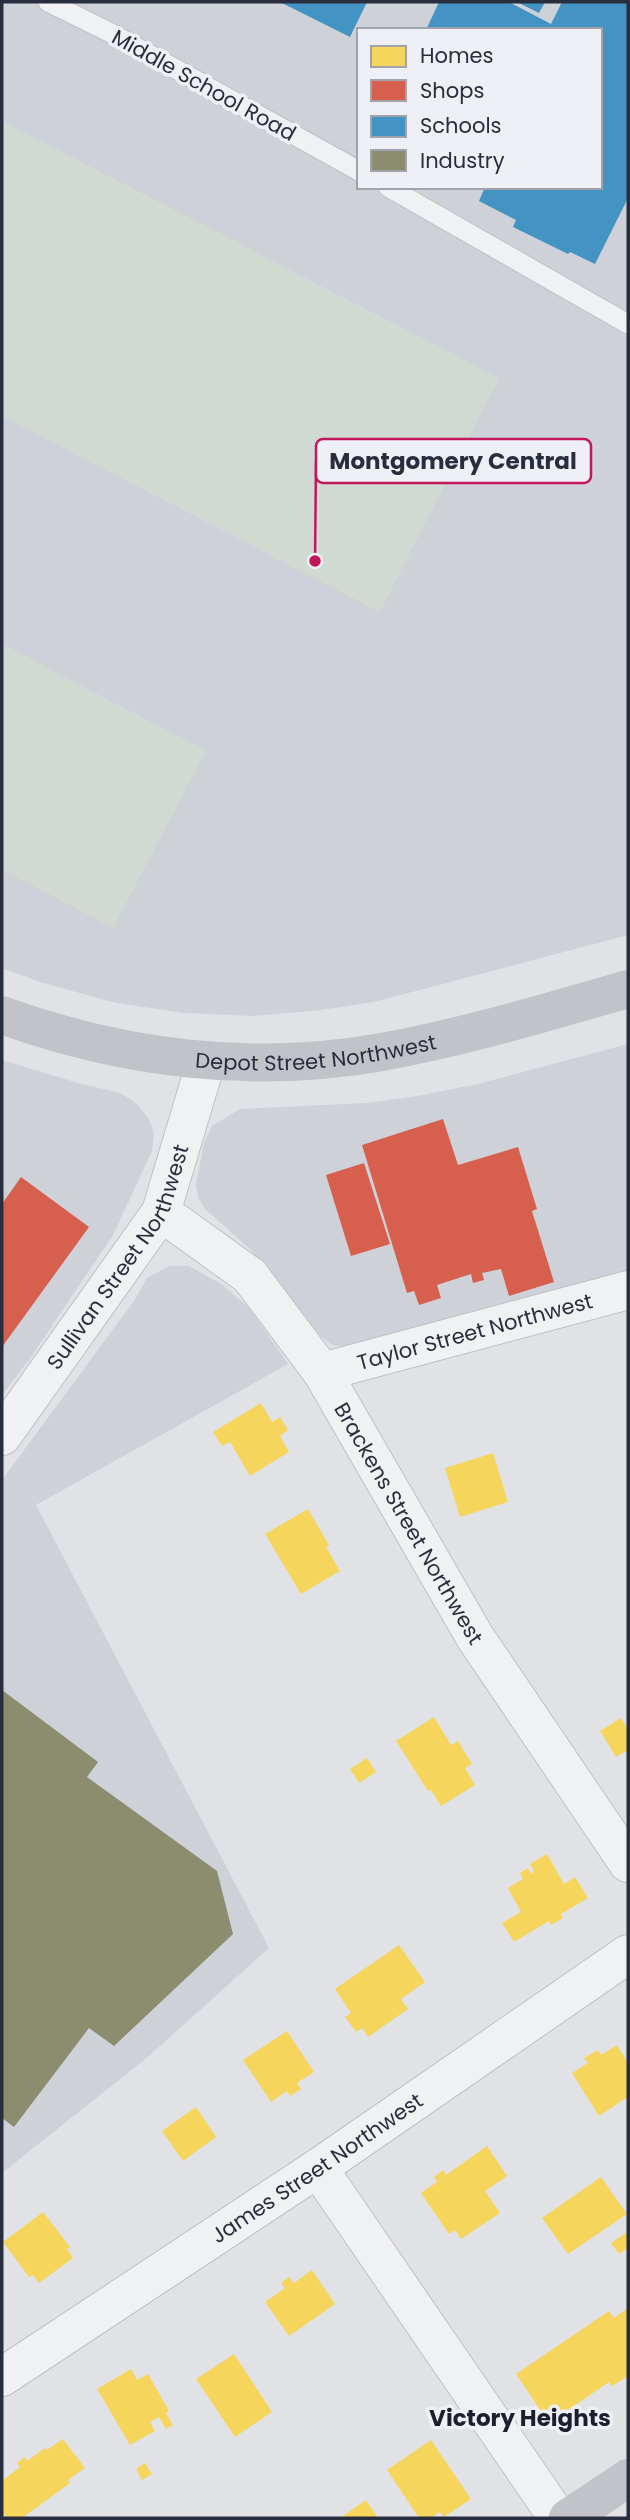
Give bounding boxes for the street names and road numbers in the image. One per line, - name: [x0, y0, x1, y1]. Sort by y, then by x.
- street label: Middle School Road: [107, 22, 301, 148]
- street label: Depot Street Northwest: [194, 1027, 439, 1077]
- street label: Sullivan Street Northwest: [40, 1141, 195, 1375]
- street label: Taylor Street Northwest: [354, 1286, 596, 1377]
- street label: Brackens Street Northwest: [328, 1397, 490, 1650]
- street label: James Street Northwest: [205, 2086, 428, 2249]

